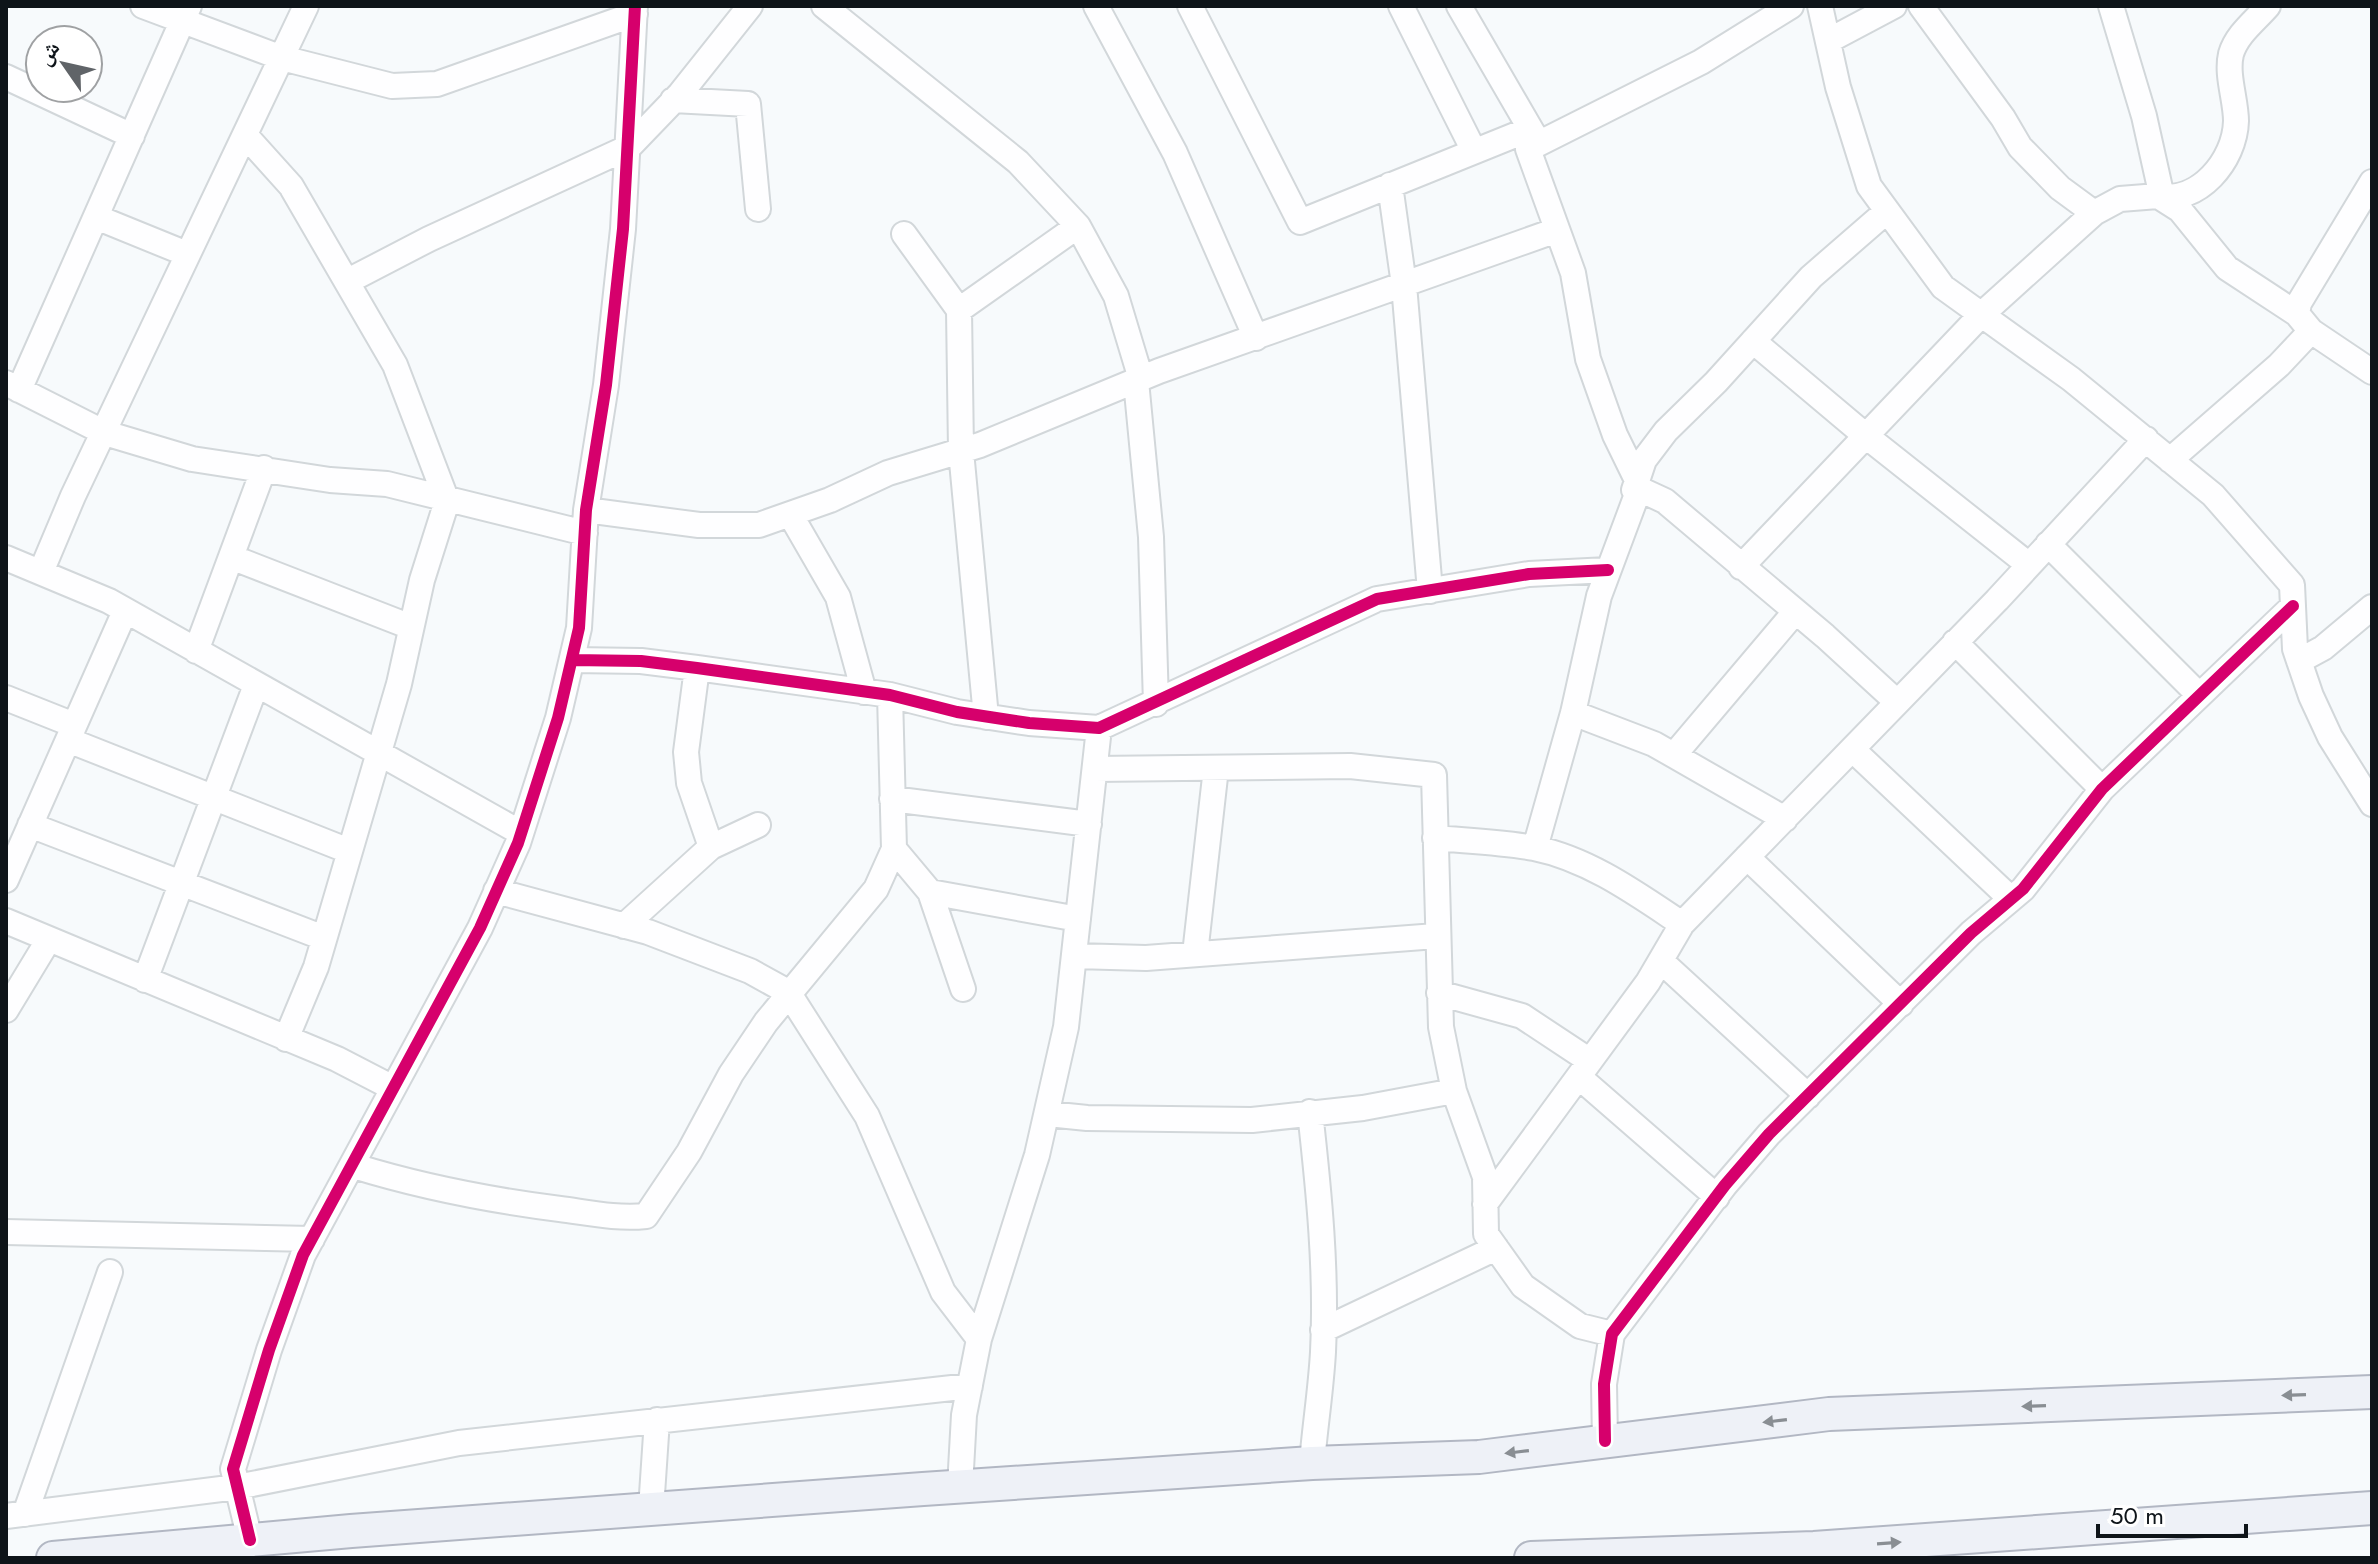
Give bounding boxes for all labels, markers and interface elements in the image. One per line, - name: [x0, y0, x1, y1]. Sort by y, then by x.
- north arrow: [24, 24, 104, 104]
- text: ش: [28, 34, 67, 71]
- one-way arrow: [2281, 1389, 2306, 1402]
- one-way arrow: [2021, 1399, 2046, 1412]
- one-way arrow: [1762, 1414, 1787, 1427]
- one-way arrow: [1504, 1446, 1529, 1459]
- scale bar: [2098, 1488, 2246, 1538]
- text: 50 m: [2110, 1498, 2164, 1533]
- one-way arrow: [1877, 1536, 1902, 1549]

